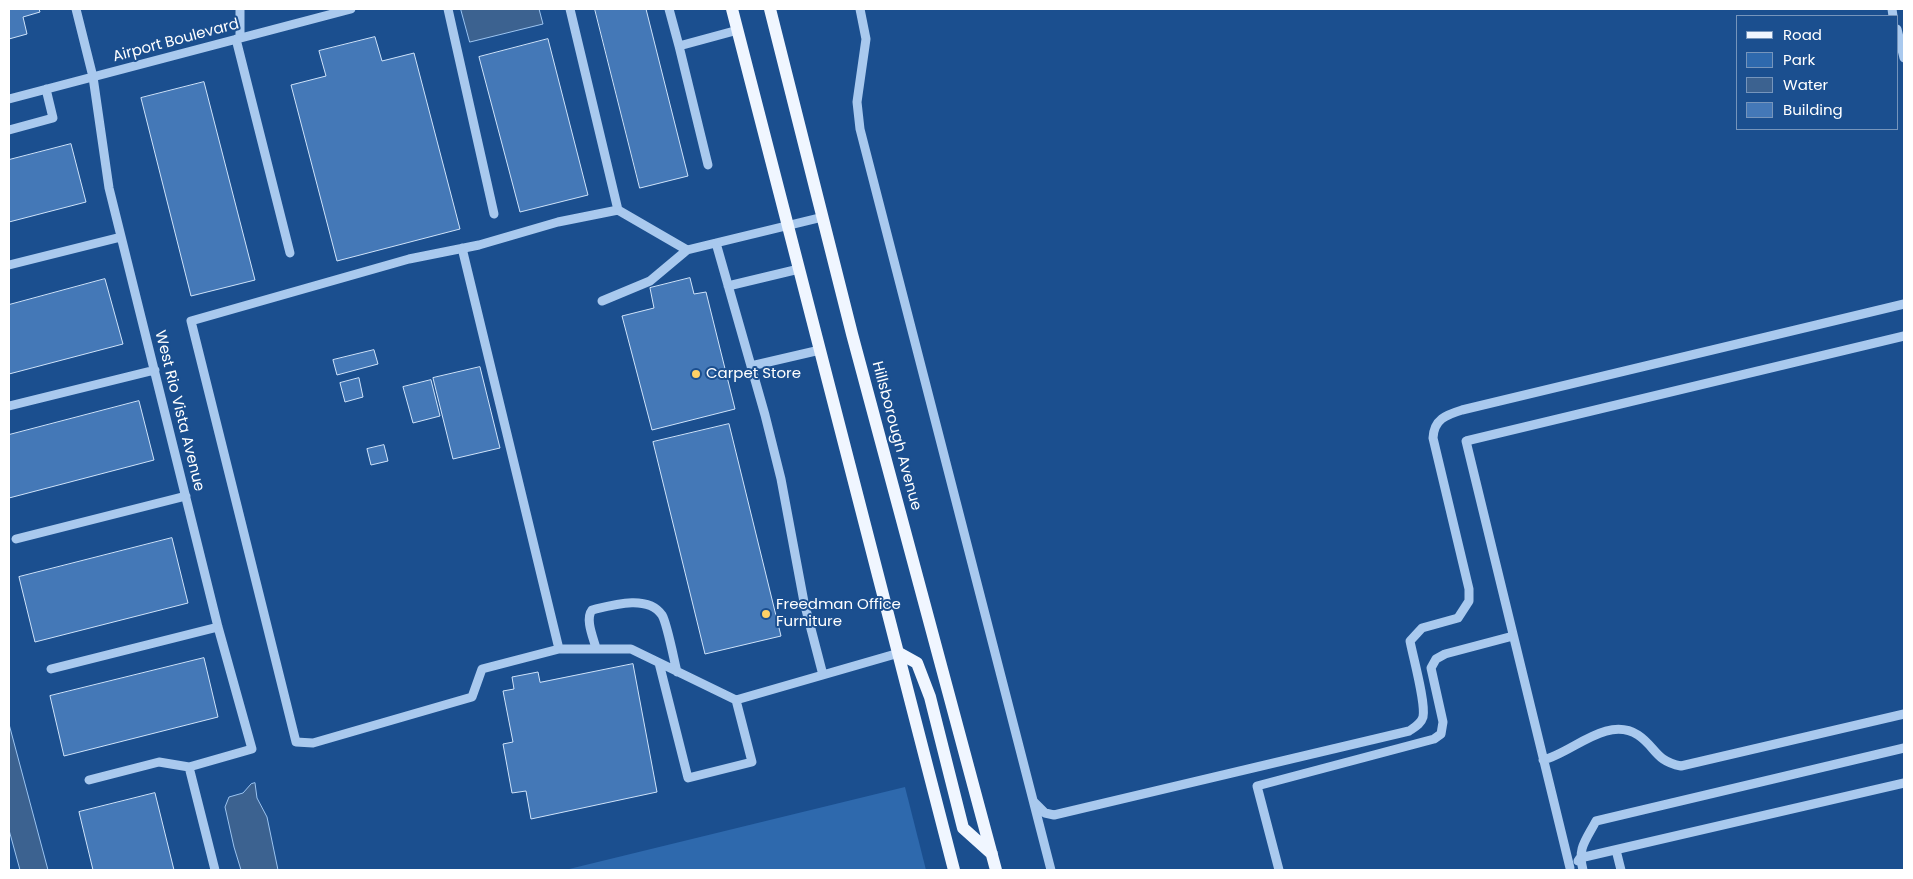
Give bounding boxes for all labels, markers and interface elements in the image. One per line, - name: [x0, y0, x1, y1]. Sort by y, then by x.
- legend: [1736, 15, 1898, 130]
- street label: Airport Boulevard: [111, 16, 241, 66]
- text: Road: [1783, 24, 1822, 45]
- text: Park: [1783, 49, 1815, 70]
- text: Water: [1783, 74, 1828, 95]
- text: Building: [1783, 99, 1843, 120]
- street label: West Rio Vista Avenue: [150, 329, 208, 493]
- street label: Hillsborough Avenue: [867, 359, 925, 513]
- place label: Carpet Store: [706, 365, 801, 383]
- marker: Carpet Store: [690, 368, 702, 380]
- place label: Freedman Office Furniture: [776, 596, 901, 631]
- marker: Freedman Office Furniture: [760, 608, 772, 620]

